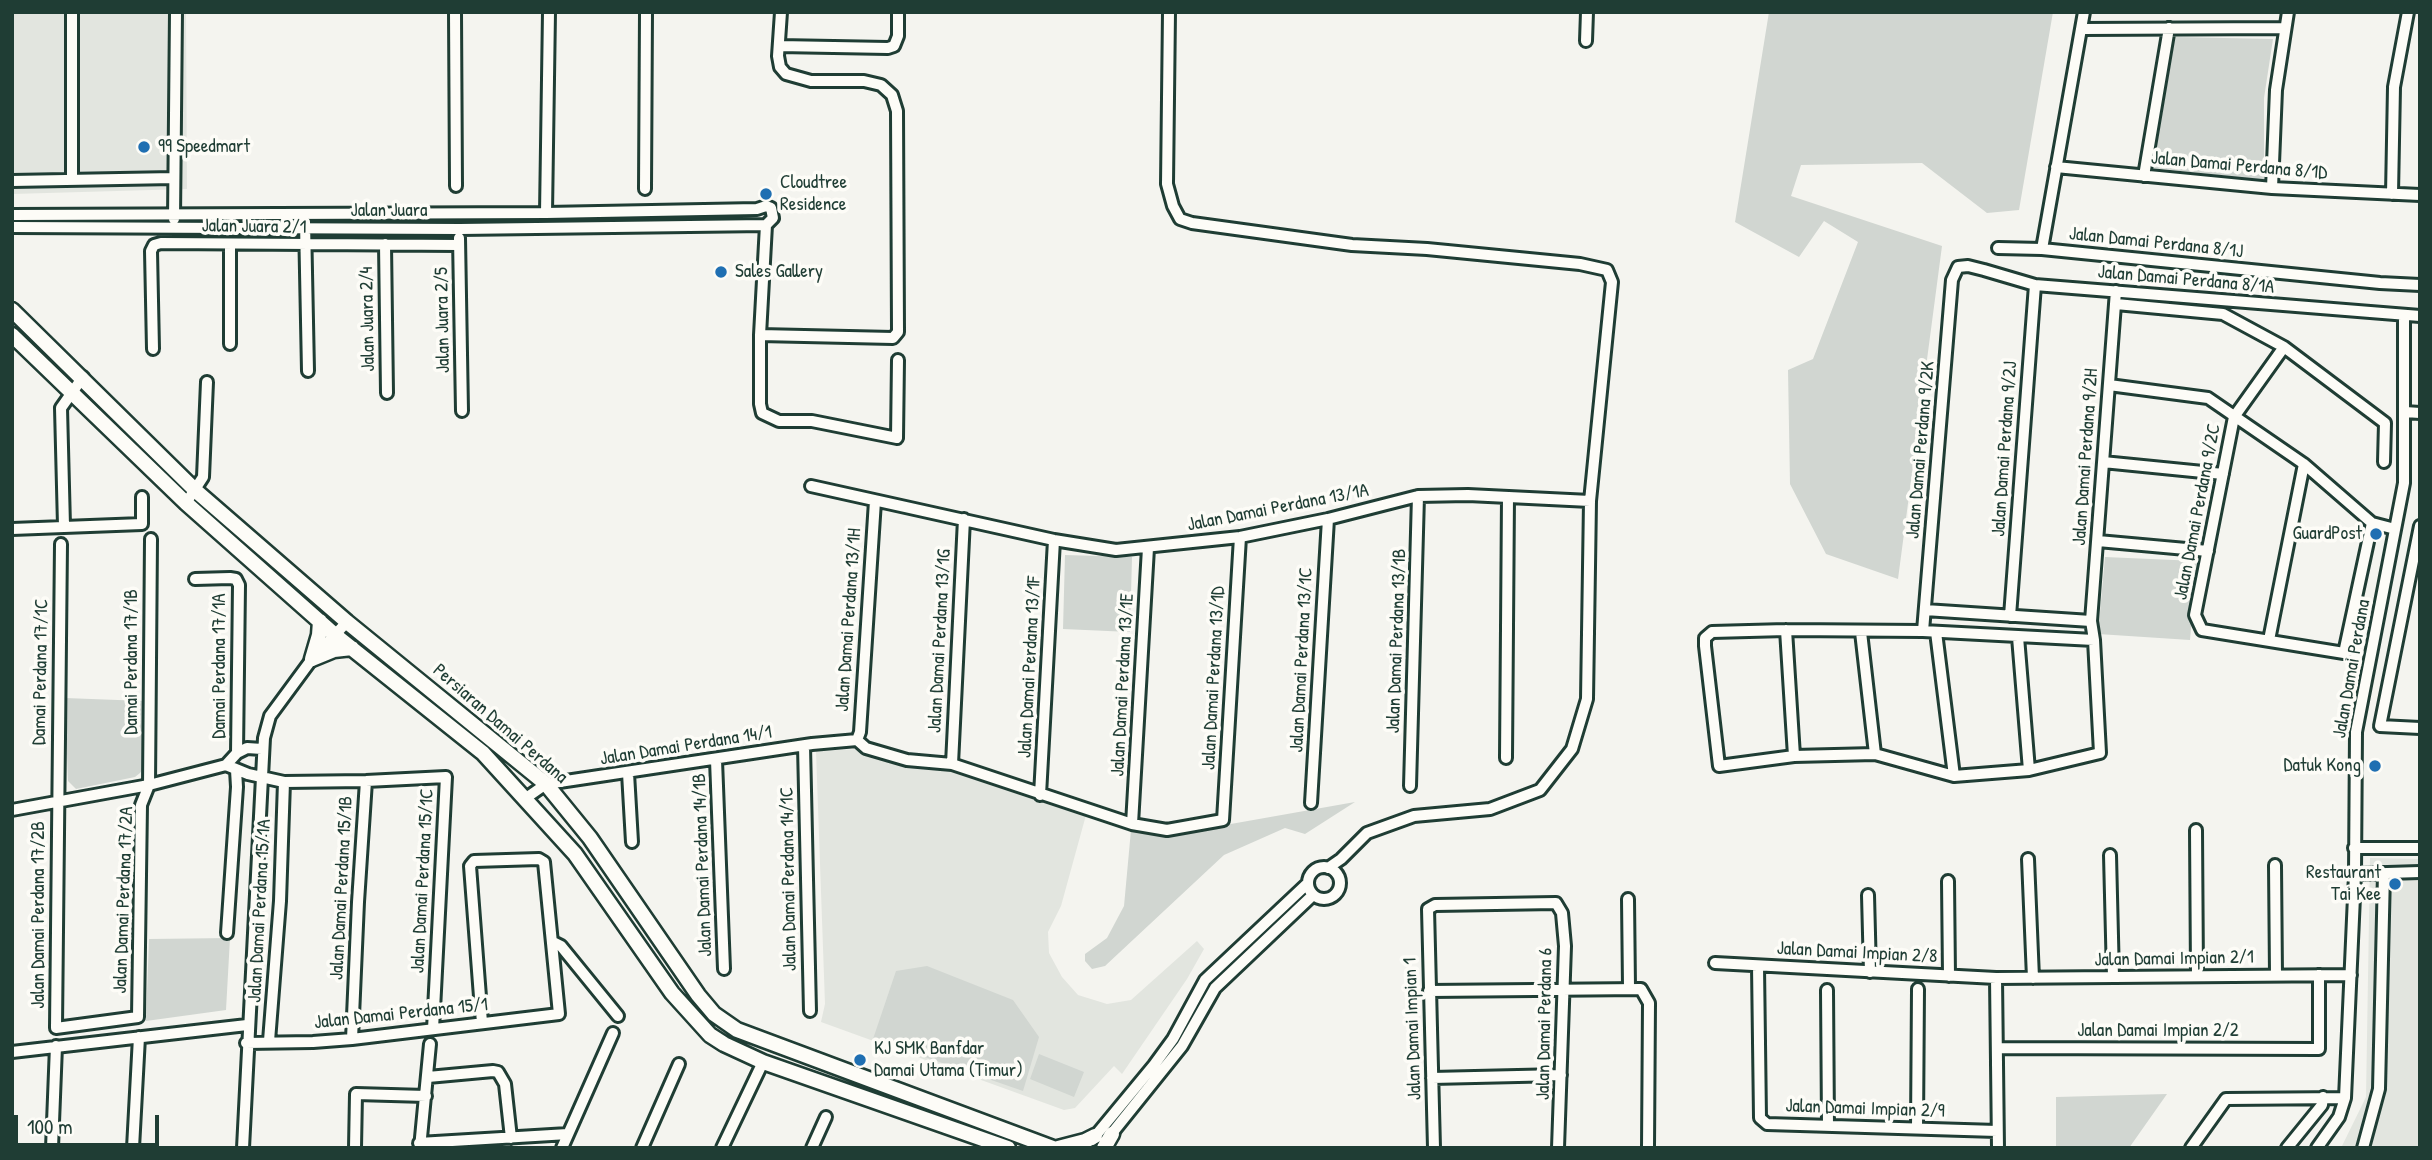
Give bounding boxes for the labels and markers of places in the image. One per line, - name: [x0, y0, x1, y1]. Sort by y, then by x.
- place label: 99 Speedmart: [158, 136, 250, 158]
- marker: 99 Speedmart: [136, 139, 152, 155]
- place label: Cloudtree Residence: [780, 172, 847, 216]
- marker: Cloudtree Residence: [758, 186, 774, 202]
- place label: Sales Gallery: [735, 261, 823, 283]
- marker: Sales Gallery: [713, 264, 729, 280]
- place label: GuardPost: [2292, 523, 2362, 545]
- marker: GuardPost: [2368, 526, 2384, 542]
- place label: Datuk Kong: [2283, 755, 2361, 777]
- marker: Datuk Kong: [2367, 758, 2383, 774]
- place label: Restaurant Tai Kee: [2306, 862, 2381, 906]
- marker: Restaurant Tai Kee: [2387, 876, 2403, 892]
- place label: KJ SMK Banfdar Damai Utama (Timur): [874, 1038, 1023, 1082]
- marker: KJ SMK Banfdar Damai Utama (Timur): [852, 1052, 868, 1068]

